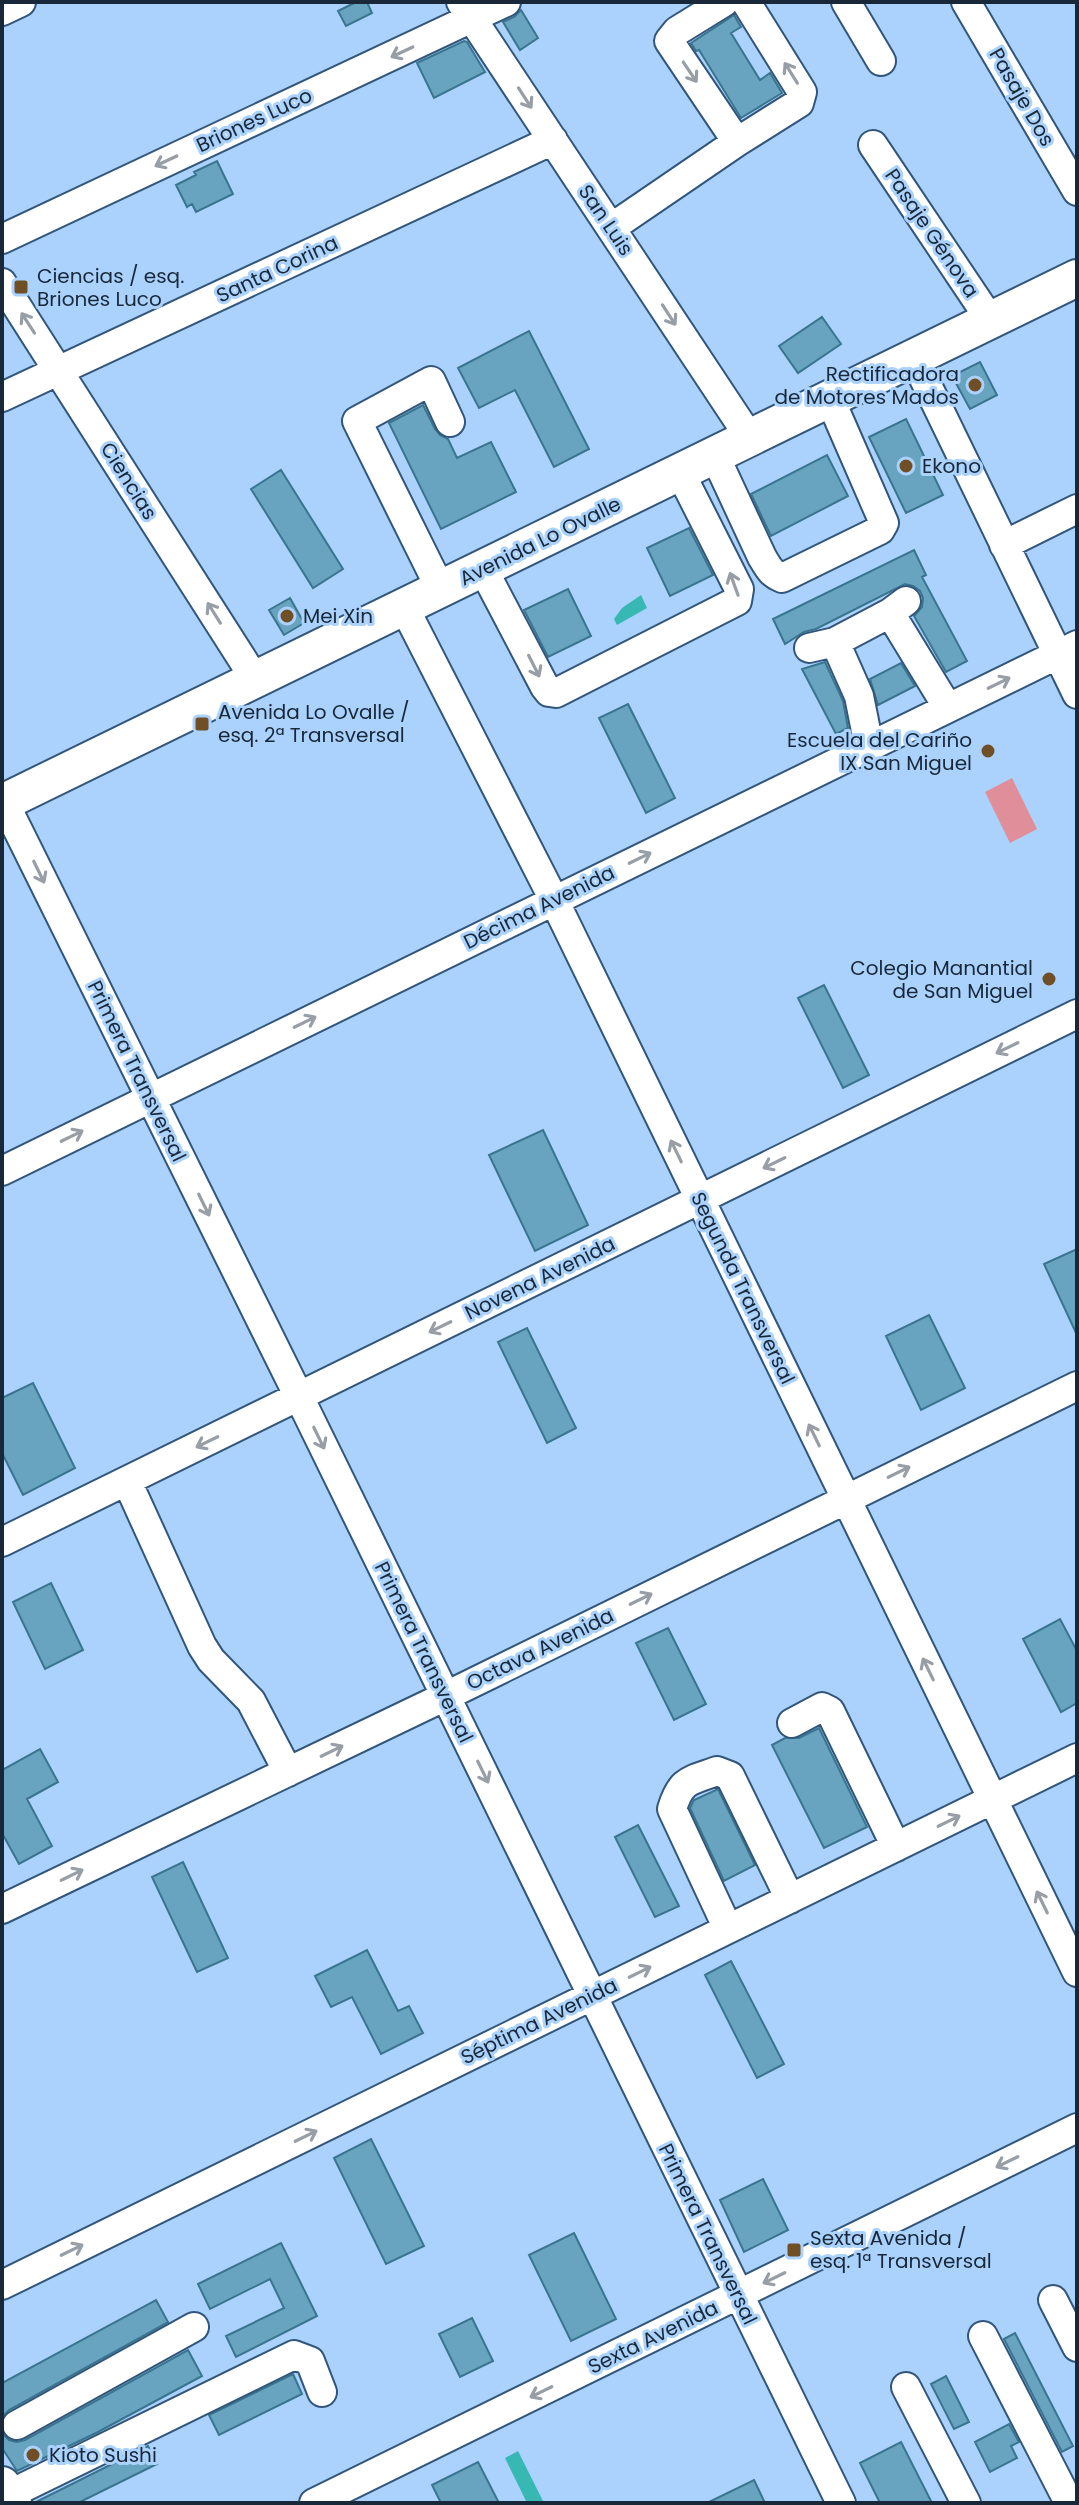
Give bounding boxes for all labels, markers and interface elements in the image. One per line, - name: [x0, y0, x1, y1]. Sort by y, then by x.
- street label: Pasaje Dos: [983, 43, 1061, 151]
- one-way arrow: [390, 45, 414, 60]
- one-way arrow: [682, 61, 699, 83]
- one-way arrow: [782, 62, 798, 85]
- street label: Briones Luco: [192, 81, 316, 159]
- one-way arrow: [517, 87, 533, 109]
- one-way arrow: [154, 155, 179, 170]
- street label: Pasaje Génova: [878, 163, 986, 303]
- street label: San Luis: [572, 179, 640, 261]
- street label: Santa Corina: [212, 229, 342, 309]
- place label: Ciencias / esq. Briones Luco: [37, 262, 184, 313]
- marker: Ciencias / esq. Briones Luco: [12, 278, 30, 296]
- one-way arrow: [661, 303, 677, 326]
- one-way arrow: [20, 313, 37, 335]
- place label: Rectificadora de Motores Mados: [775, 360, 959, 411]
- marker: Rectificadora de Motores Mados: [966, 376, 984, 394]
- street label: Ciencias: [94, 437, 164, 525]
- place label: Ekono: [922, 452, 981, 480]
- marker: Ekono: [897, 457, 915, 475]
- street label: Avenida Lo Ovalle: [454, 490, 626, 592]
- one-way arrow: [726, 572, 741, 597]
- place label: Mei Xin: [303, 602, 373, 630]
- one-way arrow: [205, 603, 222, 625]
- marker: Mei Xin: [278, 607, 296, 625]
- one-way arrow: [526, 653, 542, 677]
- one-way arrow: [987, 675, 1011, 690]
- place label: Avenida Lo Ovalle / esq. 2ª Transversal: [218, 698, 410, 749]
- marker: Avenida Lo Ovalle / esq. 2ª Transversal: [193, 715, 211, 733]
- place label: Escuela del Cariño IX San Miguel: [787, 726, 972, 777]
- marker: Escuela del Cariño IX San Miguel: [979, 742, 997, 760]
- one-way arrow: [627, 850, 651, 865]
- street label: Décima Avenida: [459, 858, 619, 956]
- one-way arrow: [32, 859, 47, 883]
- place label: Colegio Manantial de San Miguel: [850, 954, 1033, 1005]
- marker: Colegio Manantial de San Miguel: [1040, 970, 1058, 988]
- street label: Primera Transversal: [81, 976, 193, 1166]
- one-way arrow: [293, 1014, 317, 1029]
- one-way arrow: [995, 1041, 1019, 1056]
- one-way arrow: [60, 1128, 84, 1143]
- one-way arrow: [667, 1140, 682, 1163]
- one-way arrow: [762, 1156, 786, 1171]
- street label: Segunda Transversal: [684, 1187, 802, 1389]
- one-way arrow: [197, 1193, 212, 1217]
- street label: Novena Avenida: [460, 1229, 620, 1327]
- one-way arrow: [428, 1320, 452, 1335]
- one-way arrow: [806, 1423, 821, 1447]
- one-way arrow: [312, 1426, 327, 1450]
- one-way arrow: [195, 1435, 219, 1450]
- one-way arrow: [887, 1464, 911, 1479]
- street label: Primera Transversal: [368, 1557, 480, 1747]
- one-way arrow: [628, 1591, 652, 1607]
- street label: Octava Avenida: [462, 1601, 618, 1697]
- one-way arrow: [920, 1657, 935, 1681]
- one-way arrow: [319, 1743, 343, 1758]
- one-way arrow: [476, 1760, 491, 1784]
- one-way arrow: [936, 1813, 960, 1828]
- one-way arrow: [60, 1867, 84, 1882]
- one-way arrow: [1034, 1891, 1050, 1915]
- one-way arrow: [627, 1964, 651, 1979]
- street label: Séptima Avenida: [456, 1971, 622, 2071]
- one-way arrow: [293, 2128, 317, 2143]
- street label: Primera Transversal: [652, 2139, 764, 2329]
- one-way arrow: [996, 2155, 1020, 2171]
- place label: Sexta Avenida / esq. 1ª Transversal: [810, 2224, 992, 2275]
- marker: Sexta Avenida / esq. 1ª Transversal: [785, 2241, 803, 2259]
- one-way arrow: [60, 2242, 83, 2257]
- one-way arrow: [763, 2271, 787, 2286]
- street label: Sexta Avenida: [583, 2293, 723, 2381]
- one-way arrow: [529, 2385, 553, 2400]
- place label: Kioto Sushi: [49, 2441, 157, 2469]
- marker: Kioto Sushi: [24, 2446, 42, 2464]

